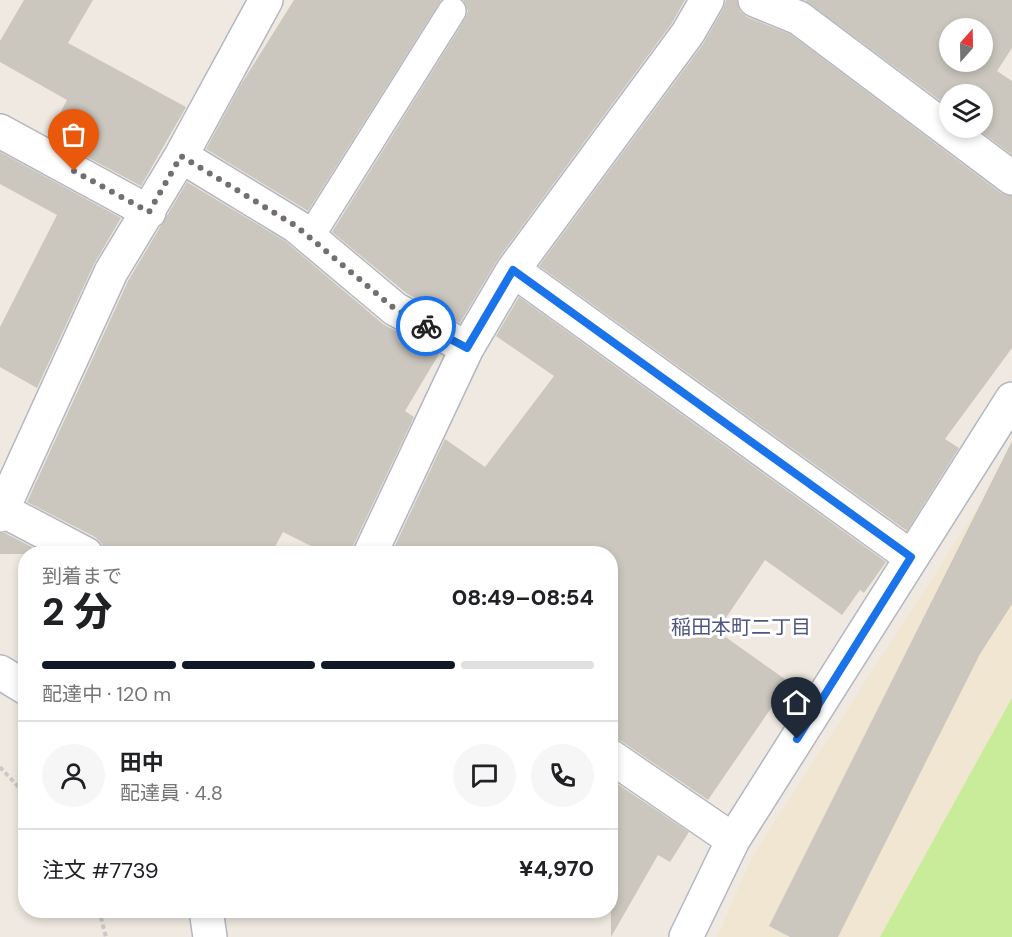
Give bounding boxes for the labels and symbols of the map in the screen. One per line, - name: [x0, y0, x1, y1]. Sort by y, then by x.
- north arrow: [939, 18, 993, 72]
- pin: [48, 109, 99, 171]
- courier: [396, 296, 456, 356]
- district label: 稲田本町二丁目: [671, 614, 811, 640]
- pin: [771, 677, 822, 739]

